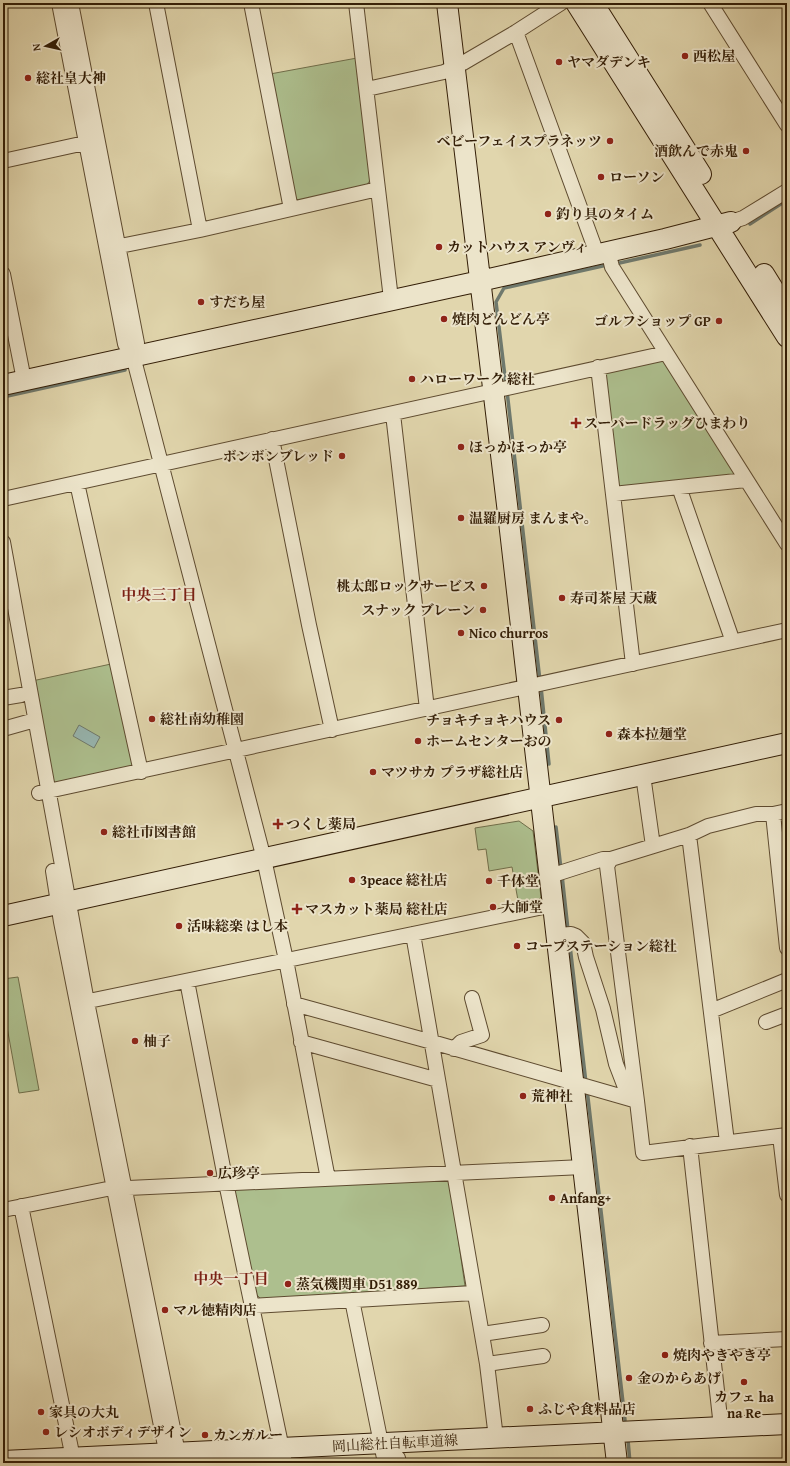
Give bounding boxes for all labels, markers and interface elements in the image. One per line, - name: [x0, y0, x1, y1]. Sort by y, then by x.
- north arrow: [26, 26, 66, 66]
- text: N: [28, 42, 45, 52]
- place label: 西松屋: [693, 46, 735, 66]
- marker: 西松屋: [680, 51, 690, 61]
- place label: ヤマダデンキ: [567, 52, 651, 72]
- marker: ヤマダデンキ: [554, 57, 564, 67]
- place label: 総社皇大神: [36, 68, 106, 88]
- marker: 総社皇大神: [23, 73, 33, 83]
- place label: ベビーフェイスプラネッツ: [437, 131, 602, 151]
- marker: ベビーフェイスプラネッツ: [605, 136, 615, 146]
- place label: 酒飲んで赤鬼: [654, 141, 738, 161]
- marker: 酒飲んで赤鬼: [741, 146, 751, 156]
- place label: ローソン: [609, 167, 664, 187]
- marker: ローソン: [596, 172, 606, 182]
- place label: 釣り具のタイム: [556, 204, 654, 224]
- marker: 釣り具のタイム: [543, 209, 553, 219]
- place label: カットハウス アンヴィ: [447, 237, 588, 257]
- marker: カットハウス アンヴィ: [434, 242, 444, 252]
- place label: すだち屋: [209, 292, 265, 312]
- marker: すだち屋: [196, 297, 206, 307]
- place label: 焼肉どんどん亭: [452, 309, 550, 329]
- place label: ゴルフショップ GP: [594, 311, 711, 331]
- marker: 焼肉どんどん亭: [439, 314, 449, 324]
- marker: ゴルフショップ GP: [714, 316, 724, 326]
- place label: ハローワーク 総社: [420, 369, 535, 389]
- marker: ハローワーク 総社: [407, 374, 417, 384]
- place label: スーパードラッグひまわり: [584, 413, 750, 433]
- marker: スーパードラッグひまわり: [571, 418, 581, 428]
- place label: ほっかほっか亭: [469, 437, 567, 457]
- marker: ほっかほっか亭: [456, 442, 466, 452]
- place label: ボンボンブレッド: [223, 446, 334, 466]
- marker: ボンボンブレッド: [337, 451, 347, 461]
- place label: 温羅厨房 まんまや。: [469, 508, 598, 528]
- marker: 温羅厨房 まんまや。: [456, 513, 466, 523]
- place label: 桃太郎ロックサービス: [336, 576, 476, 596]
- marker: 桃太郎ロックサービス: [479, 581, 489, 591]
- district label: 中央三丁目: [121, 584, 197, 605]
- place label: 寿司茶屋 天蔵: [570, 588, 657, 608]
- marker: 寿司茶屋 天蔵: [557, 593, 567, 603]
- place label: スナック ブレーン: [361, 600, 475, 620]
- marker: スナック ブレーン: [478, 605, 488, 615]
- place label: Nico churros: [469, 623, 548, 643]
- marker: Nico churros: [456, 628, 466, 638]
- place label: 総社南幼稚園: [160, 709, 244, 729]
- place label: チョキチョキハウス: [426, 710, 551, 730]
- marker: 総社南幼稚園: [147, 714, 157, 724]
- marker: チョキチョキハウス: [554, 715, 564, 725]
- place label: 森本拉麺堂: [617, 724, 687, 744]
- marker: 森本拉麺堂: [604, 729, 614, 739]
- place label: ホームセンターおの: [426, 731, 551, 751]
- marker: ホームセンターおの: [413, 736, 423, 746]
- place label: マツサカ プラザ総社店: [381, 762, 523, 782]
- marker: マツサカ プラザ総社店: [368, 767, 378, 777]
- place label: つくし薬局: [286, 814, 356, 834]
- marker: つくし薬局: [273, 819, 283, 829]
- place label: 総社市図書館: [112, 822, 196, 842]
- marker: 総社市図書館: [99, 827, 109, 837]
- place label: 3peace 総社店: [360, 870, 448, 890]
- place label: 千体堂: [497, 871, 539, 891]
- marker: 3peace 総社店: [347, 875, 357, 885]
- marker: 千体堂: [484, 876, 494, 886]
- place label: 大師堂: [501, 897, 543, 917]
- place label: マスカット薬局 総社店: [305, 899, 448, 919]
- marker: 大師堂: [488, 902, 498, 912]
- marker: マスカット薬局 総社店: [292, 904, 302, 914]
- place label: 活味総楽 はし本: [187, 916, 288, 936]
- marker: 活味総楽 はし本: [174, 921, 184, 931]
- place label: コープステーション総社: [525, 936, 677, 956]
- marker: コープステーション総社: [512, 941, 522, 951]
- place label: 柚子: [143, 1031, 171, 1051]
- marker: 柚子: [130, 1036, 140, 1046]
- place label: 荒神社: [531, 1086, 573, 1106]
- marker: 荒神社: [518, 1091, 528, 1101]
- place label: 広珍亭: [218, 1163, 260, 1183]
- marker: 広珍亭: [205, 1168, 215, 1178]
- place label: Anfang+: [560, 1188, 611, 1208]
- marker: Anfang+: [547, 1193, 557, 1203]
- district label: 中央一丁目: [193, 1268, 269, 1289]
- place label: 蒸気機関車 D51 889: [296, 1274, 418, 1294]
- marker: 蒸気機関車 D51 889: [283, 1279, 293, 1289]
- place label: マル徳精肉店: [173, 1300, 257, 1320]
- marker: マル徳精肉店: [160, 1305, 170, 1315]
- place label: 焼肉やきやき亭: [673, 1345, 771, 1365]
- marker: 焼肉やきやき亭: [660, 1350, 670, 1360]
- place label: 金のからあげ: [637, 1368, 721, 1388]
- marker: 金のからあげ: [624, 1373, 634, 1383]
- marker: カフェ ha na Re: [739, 1377, 749, 1387]
- place label: カフェ ha na Re: [714, 1387, 775, 1423]
- place label: ふじや食料品店: [538, 1399, 636, 1419]
- place label: 家具の大丸: [49, 1402, 119, 1422]
- marker: ふじや食料品店: [525, 1404, 535, 1414]
- marker: 家具の大丸: [36, 1407, 46, 1417]
- place label: レシオボディデザイン: [54, 1422, 192, 1442]
- place label: カンガルー: [213, 1425, 283, 1445]
- marker: レシオボディデザイン: [41, 1427, 51, 1437]
- marker: カンガルー: [200, 1430, 210, 1440]
- street label: 岡山総社自転車道線: [332, 1430, 458, 1456]

